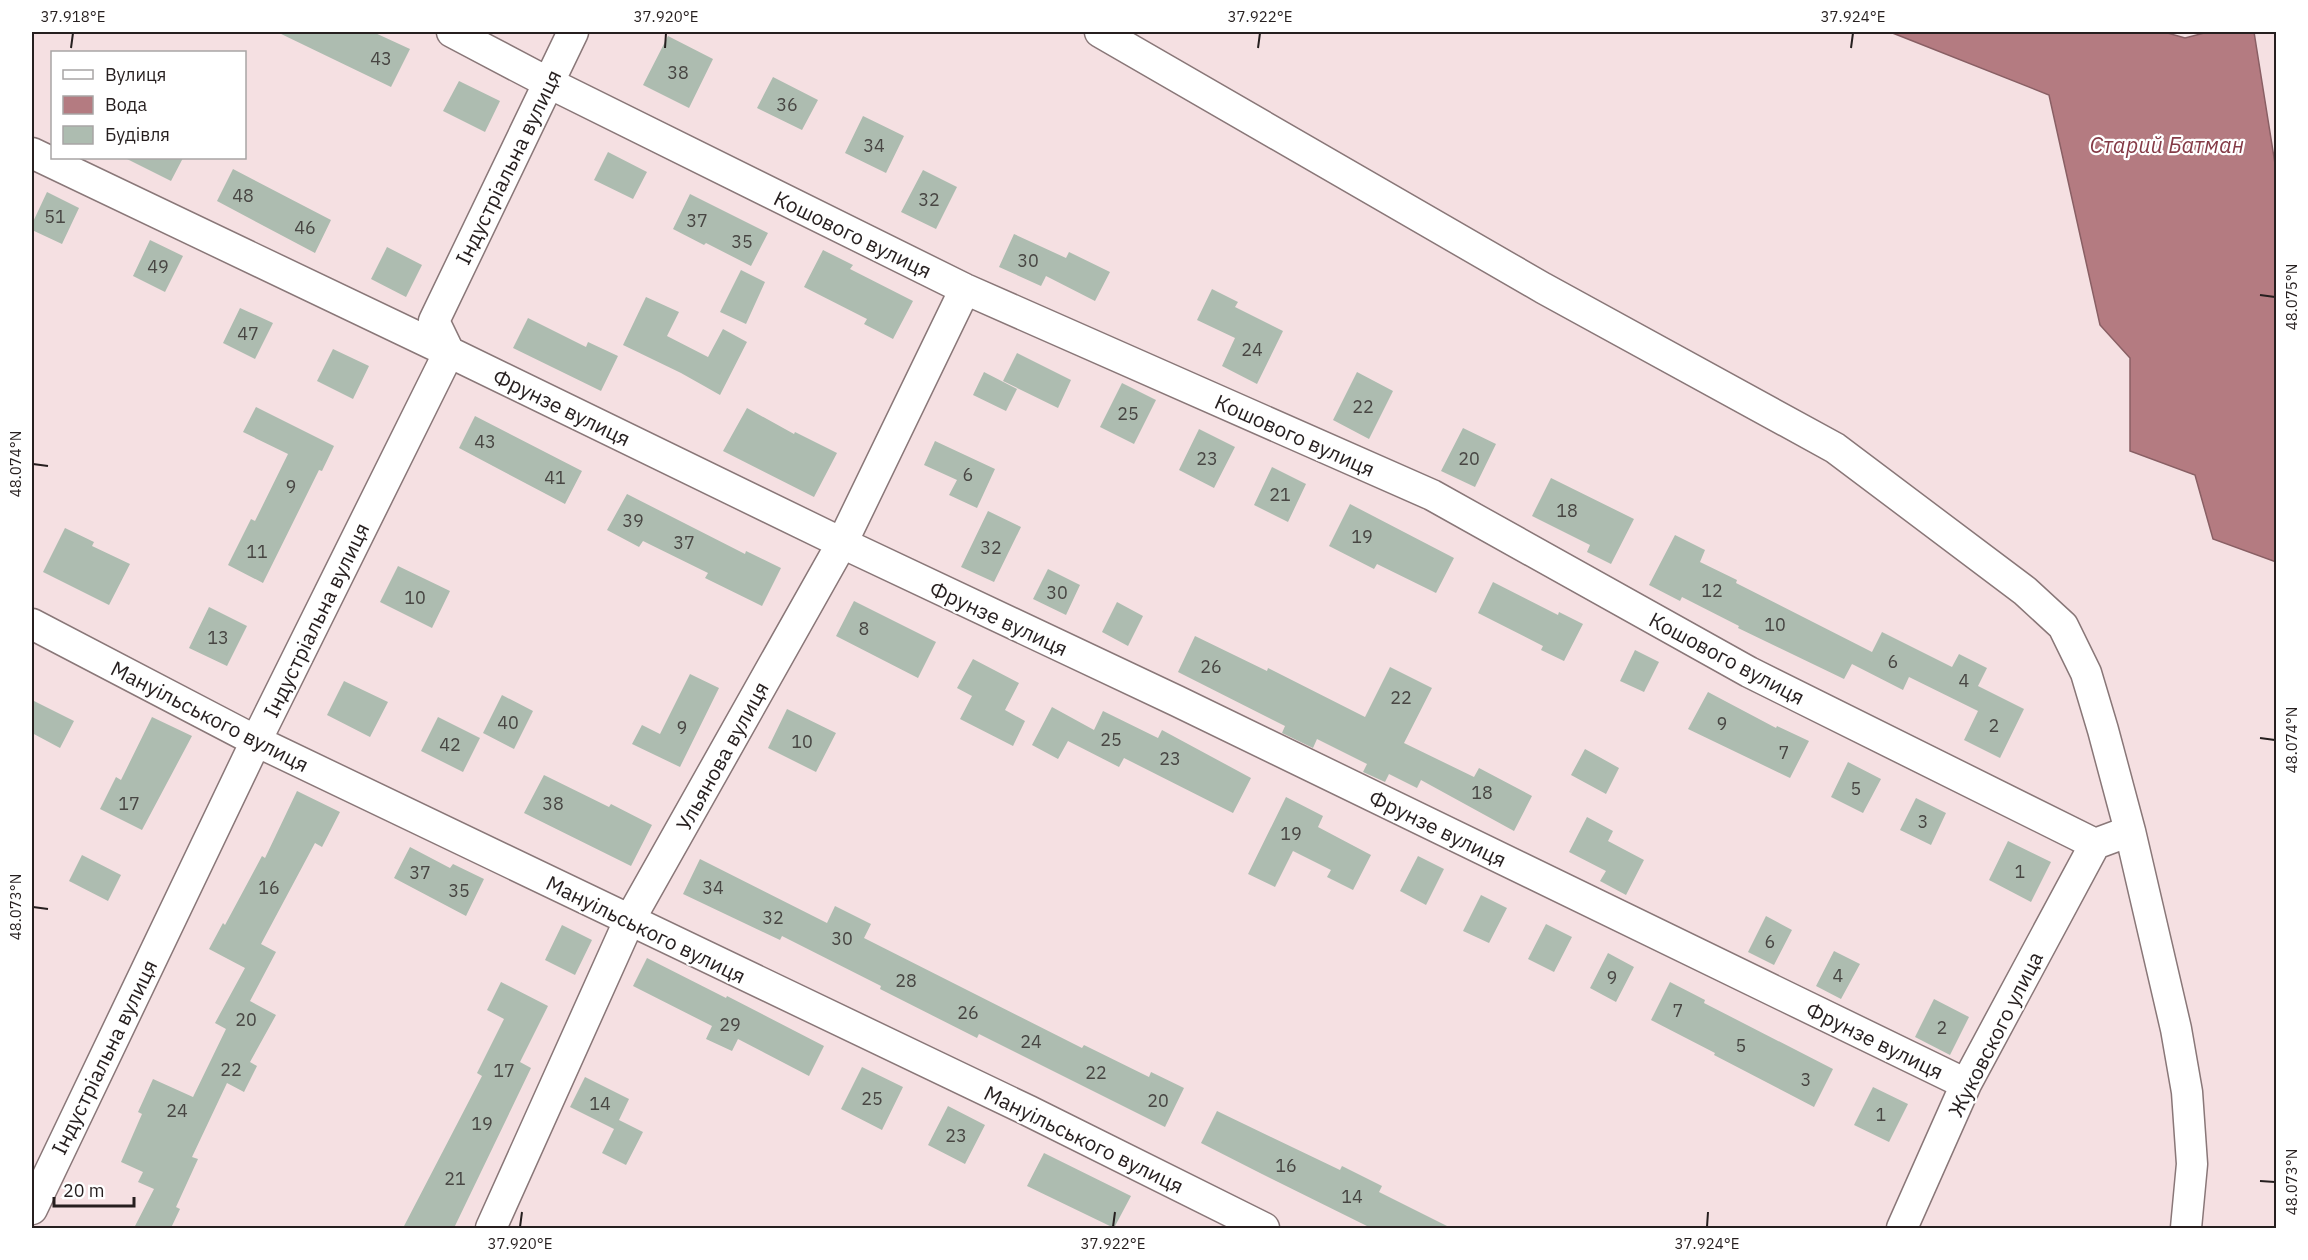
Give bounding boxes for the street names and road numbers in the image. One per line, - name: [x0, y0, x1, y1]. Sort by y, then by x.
- street label: Індустріальна вулиця: [449, 65, 567, 269]
- street label: Кошового вулиця: [769, 184, 937, 284]
- street label: Фрунзе вулиця: [489, 362, 635, 452]
- street label: Кошового вулиця: [1211, 387, 1379, 483]
- street label: Індустріальна вулиця: [257, 518, 375, 722]
- street label: Фрунзе вулиця: [925, 574, 1073, 662]
- street label: Кошового вулиця: [1644, 605, 1810, 711]
- street label: Мануільського вулиця: [106, 654, 314, 778]
- street label: Ульянова вулиця: [669, 676, 775, 836]
- street label: Фрунзе вулиця: [1365, 783, 1511, 873]
- street label: Мануільського вулиця: [542, 868, 750, 990]
- street label: Жуковского улица: [1941, 946, 2049, 1122]
- street label: Індустріальна вулиця: [45, 955, 163, 1159]
- street label: Фрунзе вулиця: [1802, 995, 1948, 1085]
- street label: Мануільського вулиця: [980, 1078, 1188, 1200]

